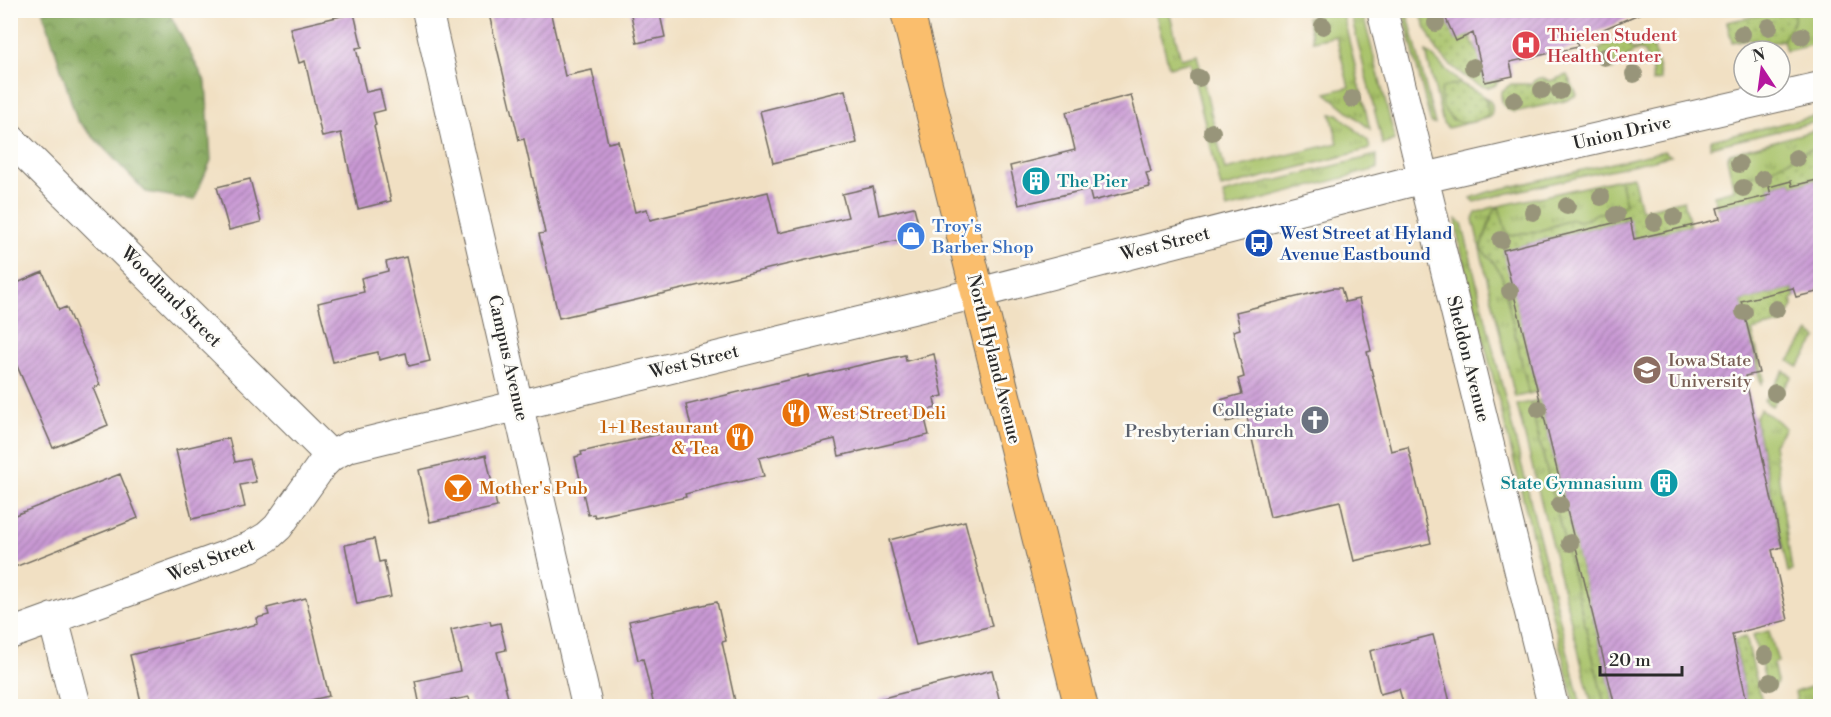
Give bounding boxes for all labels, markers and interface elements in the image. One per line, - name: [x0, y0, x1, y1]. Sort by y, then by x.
- place label: Thielen Student Health Center: [1547, 24, 1678, 68]
- hospital icon: Thielen Student Health Center: [1510, 29, 1542, 61]
- north arrow: [1732, 39, 1792, 99]
- text: N: [1750, 44, 1768, 67]
- street label: Union Drive: [1571, 111, 1673, 155]
- building icon: The Pier: [1020, 165, 1052, 197]
- place label: The Pier: [1057, 170, 1128, 193]
- place label: Troy's Barber Shop: [931, 215, 1034, 259]
- shop icon: Troy's Barber Shop: [895, 220, 927, 252]
- street label: West Street: [1117, 222, 1213, 266]
- place label: West Street at Hyland Avenue Eastbound: [1279, 222, 1453, 266]
- bus stop icon: West Street at Hyland Avenue Eastbound: [1243, 227, 1275, 259]
- street label: Woodland Street: [115, 241, 227, 353]
- street label: North Hyland Avenue: [962, 272, 1026, 446]
- street label: Campus Avenue: [482, 293, 534, 423]
- street label: Sheldon Avenue: [1441, 293, 1495, 425]
- street label: West Street: [646, 340, 742, 384]
- place label: Iowa State University: [1668, 349, 1752, 393]
- school or university icon: Iowa State University: [1631, 354, 1663, 386]
- restaurant icon: West Street Deli: [780, 397, 812, 429]
- place label: Collegiate Presbyterian Church: [1125, 399, 1294, 443]
- place label: West Street Deli: [816, 402, 946, 425]
- church icon: Collegiate Presbyterian Church: [1299, 404, 1331, 436]
- place label: 1+1 Restaurant & Tea: [600, 416, 720, 460]
- restaurant icon: 1+1 Restaurant & Tea: [724, 421, 756, 453]
- building icon: State Gymnasium: [1648, 467, 1680, 499]
- bar icon: Mother's Pub: [442, 472, 474, 504]
- place label: State Gymnasium: [1500, 472, 1643, 495]
- place label: Mother's Pub: [479, 477, 588, 500]
- street label: West Street: [163, 533, 258, 587]
- scale bar: [1600, 639, 1682, 677]
- text: 20 m: [1609, 649, 1651, 672]

